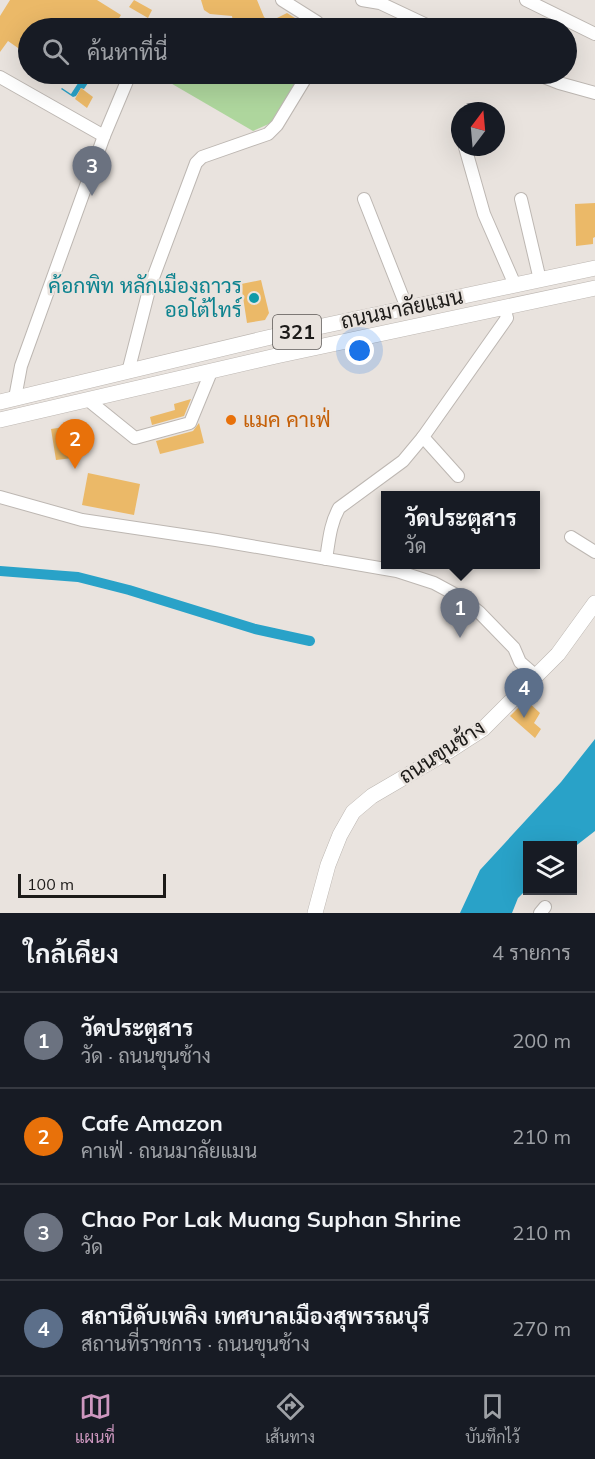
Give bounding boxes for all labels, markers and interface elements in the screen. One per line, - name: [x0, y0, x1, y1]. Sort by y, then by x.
- search box: [18, 18, 577, 84]
- icon: search: [39, 35, 72, 68]
- text: ค้นหาที่นี่: [87, 38, 167, 66]
- north arrow: [451, 102, 505, 156]
- pin: 3: [72, 146, 112, 196]
- place label: ค้อกพิท หลักเมืองถาวร ออโต้ไทร์: [48, 272, 242, 322]
- street label: ถนนมาลัยแมน: [338, 282, 465, 334]
- marker: ค้อกพิท หลักเมืองถาวร ออโต้ไทร์: [247, 291, 261, 305]
- road number: 321: [273, 315, 321, 349]
- your location: [345, 336, 374, 365]
- place label: แมค คาเฟ่: [243, 406, 331, 432]
- marker: แมค คาเฟ่: [224, 413, 238, 427]
- pin: 2: [56, 420, 94, 469]
- popup: [381, 491, 540, 569]
- text: วัดประตูสาร: [404, 504, 517, 532]
- text: วัด: [404, 533, 426, 558]
- pin: 1: [440, 588, 480, 638]
- pin: 4: [504, 668, 544, 718]
- street label: ถนนขุนช้าง: [394, 714, 490, 790]
- map controls: [523, 841, 577, 895]
- button: layers: [523, 841, 577, 895]
- scale bar: [18, 871, 166, 898]
- text: 100 m: [27, 874, 74, 894]
- text: ใกล้เคียง: [24, 937, 119, 970]
- text: 4 รายการ: [492, 940, 571, 965]
- text: วัดประตูสาร: [81, 1014, 193, 1042]
- text: 1: [38, 1028, 50, 1053]
- text: 200 m: [512, 1028, 571, 1053]
- text: วัด · ถนนขุนช้าง: [81, 1043, 211, 1068]
- text: Cafe Amazon: [81, 1109, 223, 1137]
- text: 2: [38, 1124, 50, 1149]
- text: 210 m: [512, 1124, 571, 1149]
- text: คาเฟ่ · ถนนมาลัยแมน: [81, 1138, 257, 1163]
- text: Chao Por Lak Muang Suphan Shrine: [81, 1205, 461, 1233]
- text: 3: [38, 1220, 50, 1245]
- text: 210 m: [512, 1220, 571, 1245]
- text: วัด: [81, 1234, 103, 1259]
- text: สถานีดับเพลิง เทศบาลเมืองสุพรรณบุรี: [81, 1302, 429, 1330]
- text: 4: [38, 1316, 50, 1341]
- text: 270 m: [512, 1316, 571, 1341]
- text: สถานที่ราชการ · ถนนขุนช้าง: [81, 1331, 310, 1356]
- tab: แผนที่: [75, 1390, 115, 1447]
- tab: เส้นทาง: [265, 1390, 315, 1447]
- tab: บันทึกไว้: [465, 1390, 520, 1447]

